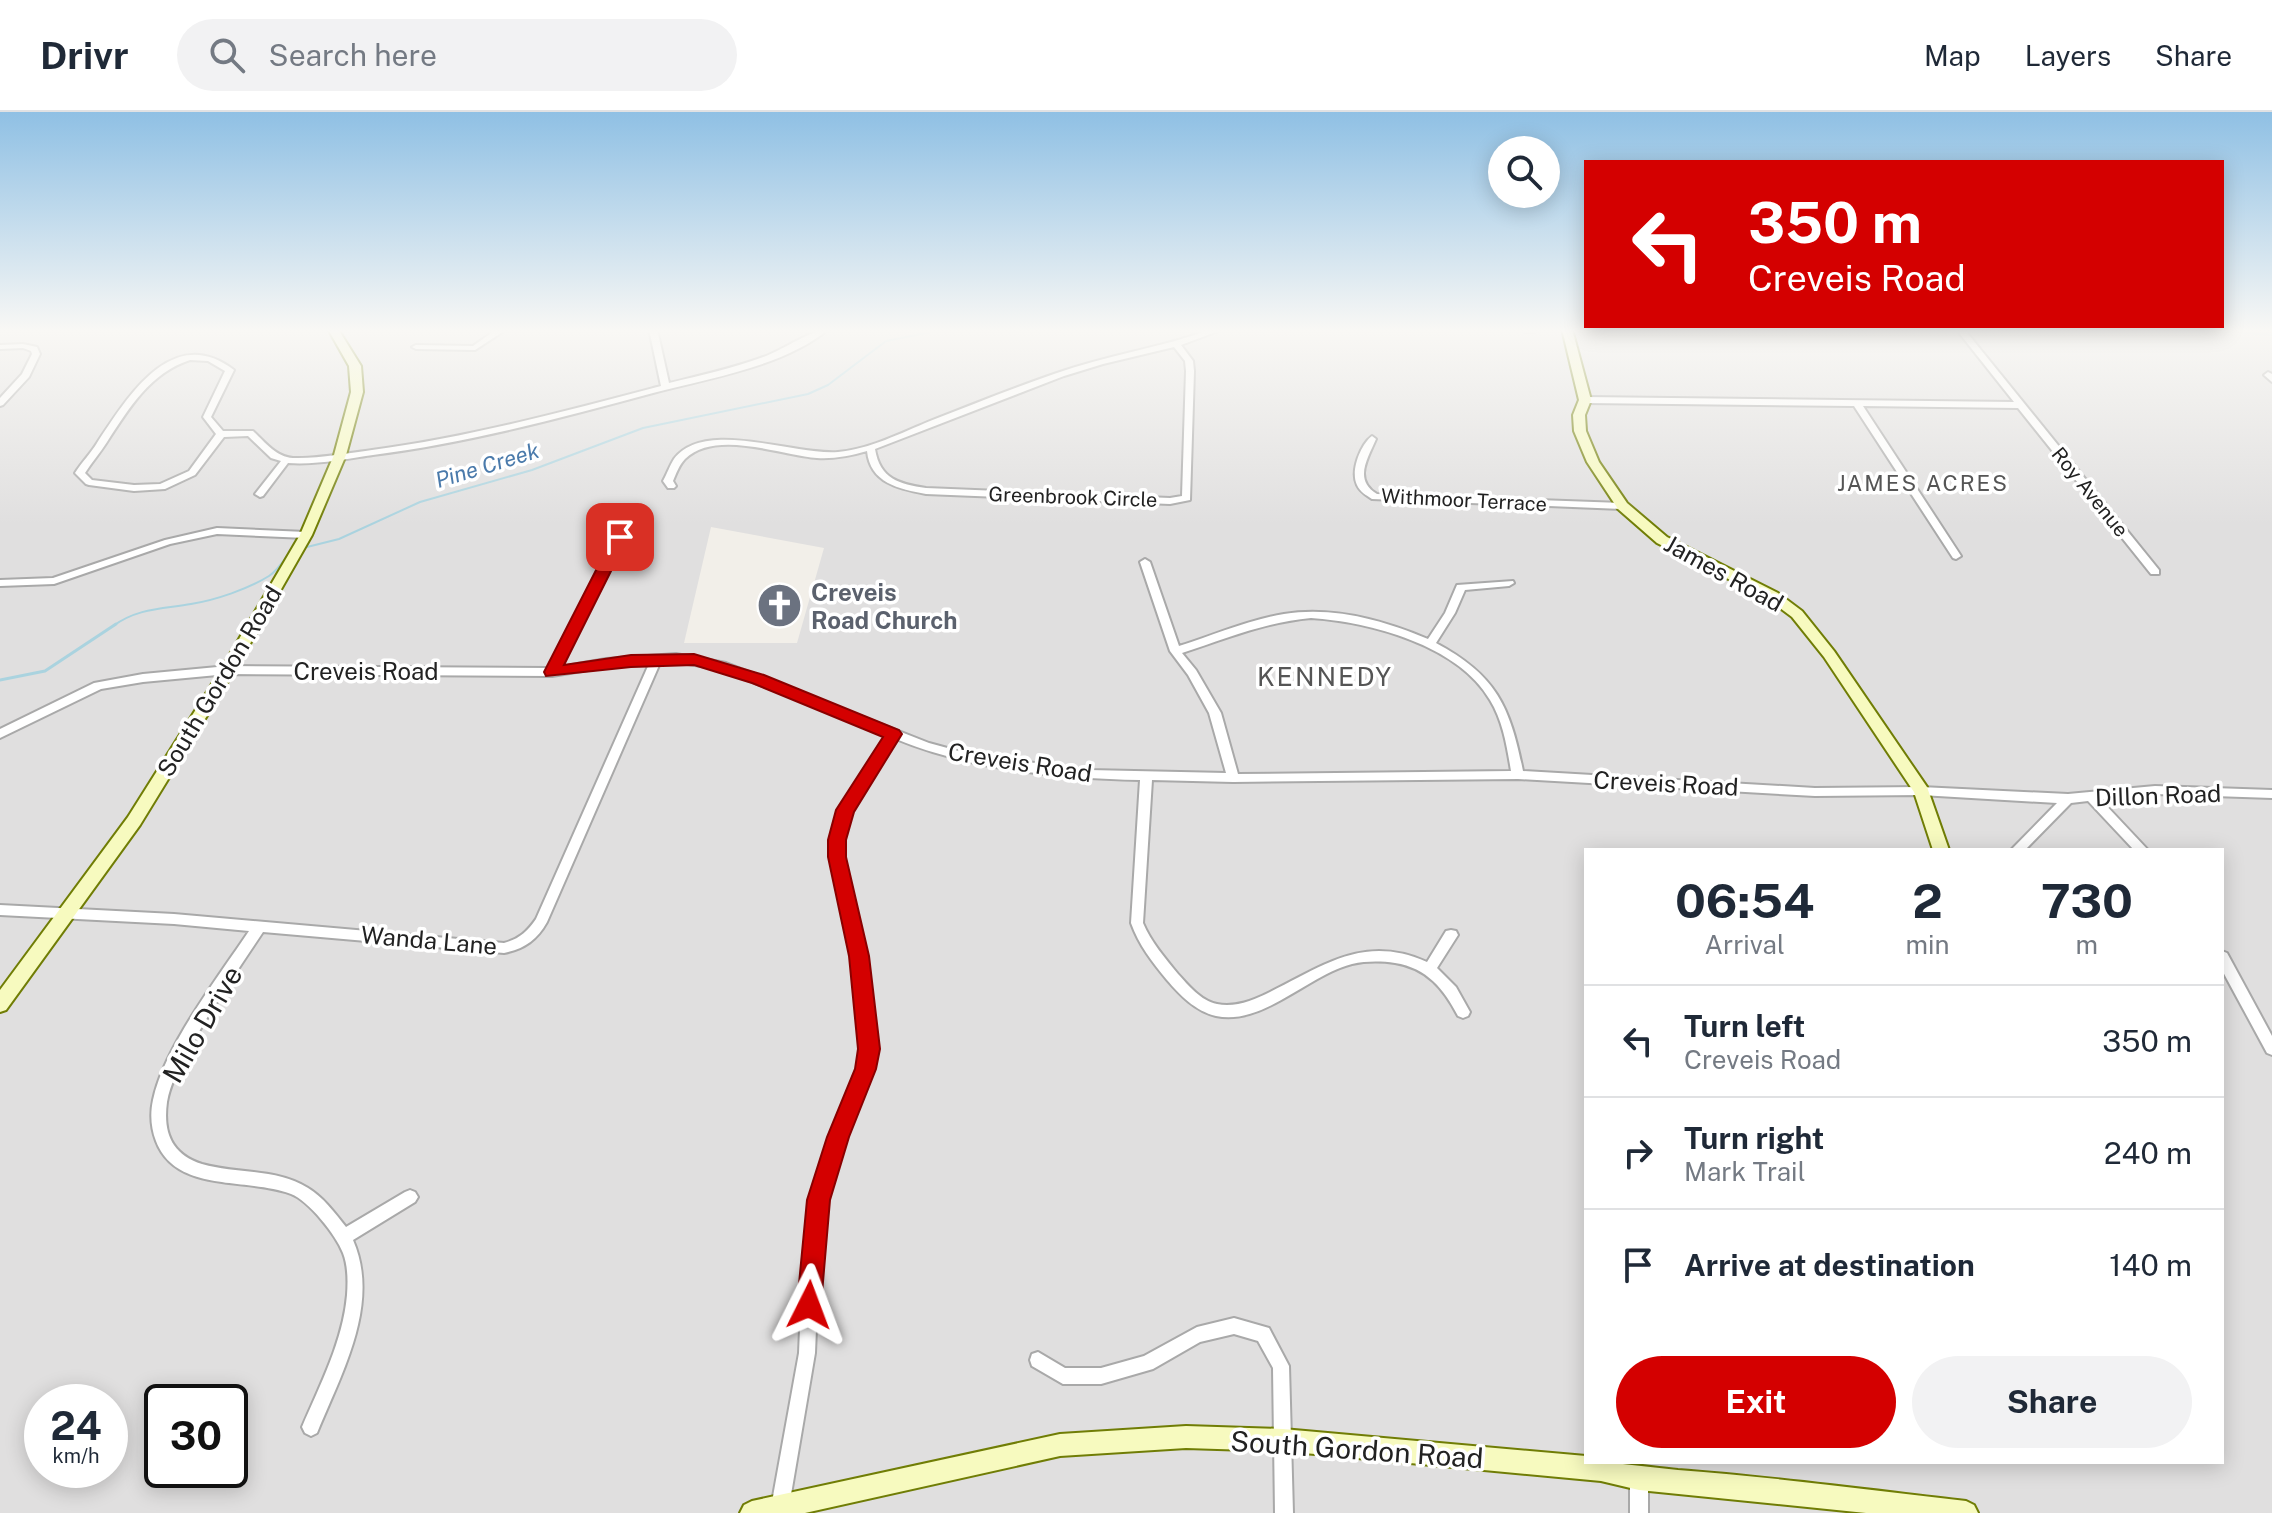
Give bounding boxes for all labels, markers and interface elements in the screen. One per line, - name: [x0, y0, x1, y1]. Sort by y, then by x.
- search box: [177, 19, 737, 91]
- text: Drivr: [40, 33, 129, 78]
- icon: search: [205, 33, 249, 77]
- text: Search here: [269, 37, 437, 73]
- text: Map: [1924, 39, 1981, 72]
- text: Layers: [2025, 39, 2111, 72]
- text: Share: [2155, 39, 2232, 72]
- map controls: [1488, 136, 1560, 208]
- button: search: [1488, 136, 1560, 208]
- text: 350 m: [1748, 190, 1922, 256]
- icon: left: [1616, 192, 1720, 296]
- text: Creveis Road: [1748, 257, 1966, 299]
- water label: Pine Creek: [432, 437, 542, 493]
- street label: Roy Avenue: [2047, 442, 2133, 542]
- district label: JAMES ACRES: [1837, 470, 2009, 496]
- street label: Greenbrook Circle: [988, 482, 1158, 512]
- street label: Withmoor Terrace: [1380, 484, 1548, 516]
- pin: [586, 503, 654, 571]
- icon: arrive: [598, 515, 642, 559]
- street label: James Road: [1660, 529, 1788, 617]
- place label: Creveis Road Church: [811, 578, 958, 634]
- street label: South Gordon Road: [151, 581, 287, 781]
- church icon: Creveis Road Church: [756, 582, 804, 630]
- street label: Creveis Road: [293, 657, 439, 685]
- district label: KENNEDY: [1257, 661, 1393, 692]
- street label: Creveis Road: [946, 737, 1094, 787]
- street label: Creveis Road: [1593, 765, 1739, 801]
- street label: Dillon Road: [2094, 779, 2222, 811]
- text: 06:54: [1675, 872, 1814, 929]
- text: 2: [1912, 872, 1943, 929]
- text: 730: [2041, 872, 2133, 929]
- street label: Wanda Lane: [360, 920, 498, 960]
- text: Arrival: [1705, 929, 1785, 960]
- text: min: [1905, 929, 1950, 960]
- text: m: [2076, 929, 2098, 960]
- street label: Milo Drive: [155, 960, 249, 1088]
- text: Turn left: [1684, 1008, 1805, 1044]
- icon: left: [1616, 1019, 1660, 1063]
- text: 350 m: [2102, 1023, 2192, 1059]
- text: Creveis Road: [1684, 1044, 1841, 1075]
- text: Turn right: [1684, 1120, 1824, 1156]
- icon: right: [1616, 1131, 1660, 1175]
- text: 240 m: [2104, 1135, 2192, 1171]
- text: Mark Trail: [1684, 1156, 1806, 1187]
- icon: arrive: [1616, 1243, 1660, 1287]
- text: Arrive at destination: [1684, 1247, 1975, 1283]
- text: 140 m: [2109, 1247, 2192, 1283]
- position arrow: [767, 1263, 851, 1347]
- button: Exit: [1616, 1356, 1896, 1448]
- button: Share: [1912, 1356, 2192, 1448]
- speed limit sign: 30: [144, 1384, 248, 1488]
- text: 24: [50, 1402, 102, 1449]
- street label: South Gordon Road: [1229, 1424, 1485, 1474]
- text: km/h: [52, 1444, 100, 1468]

